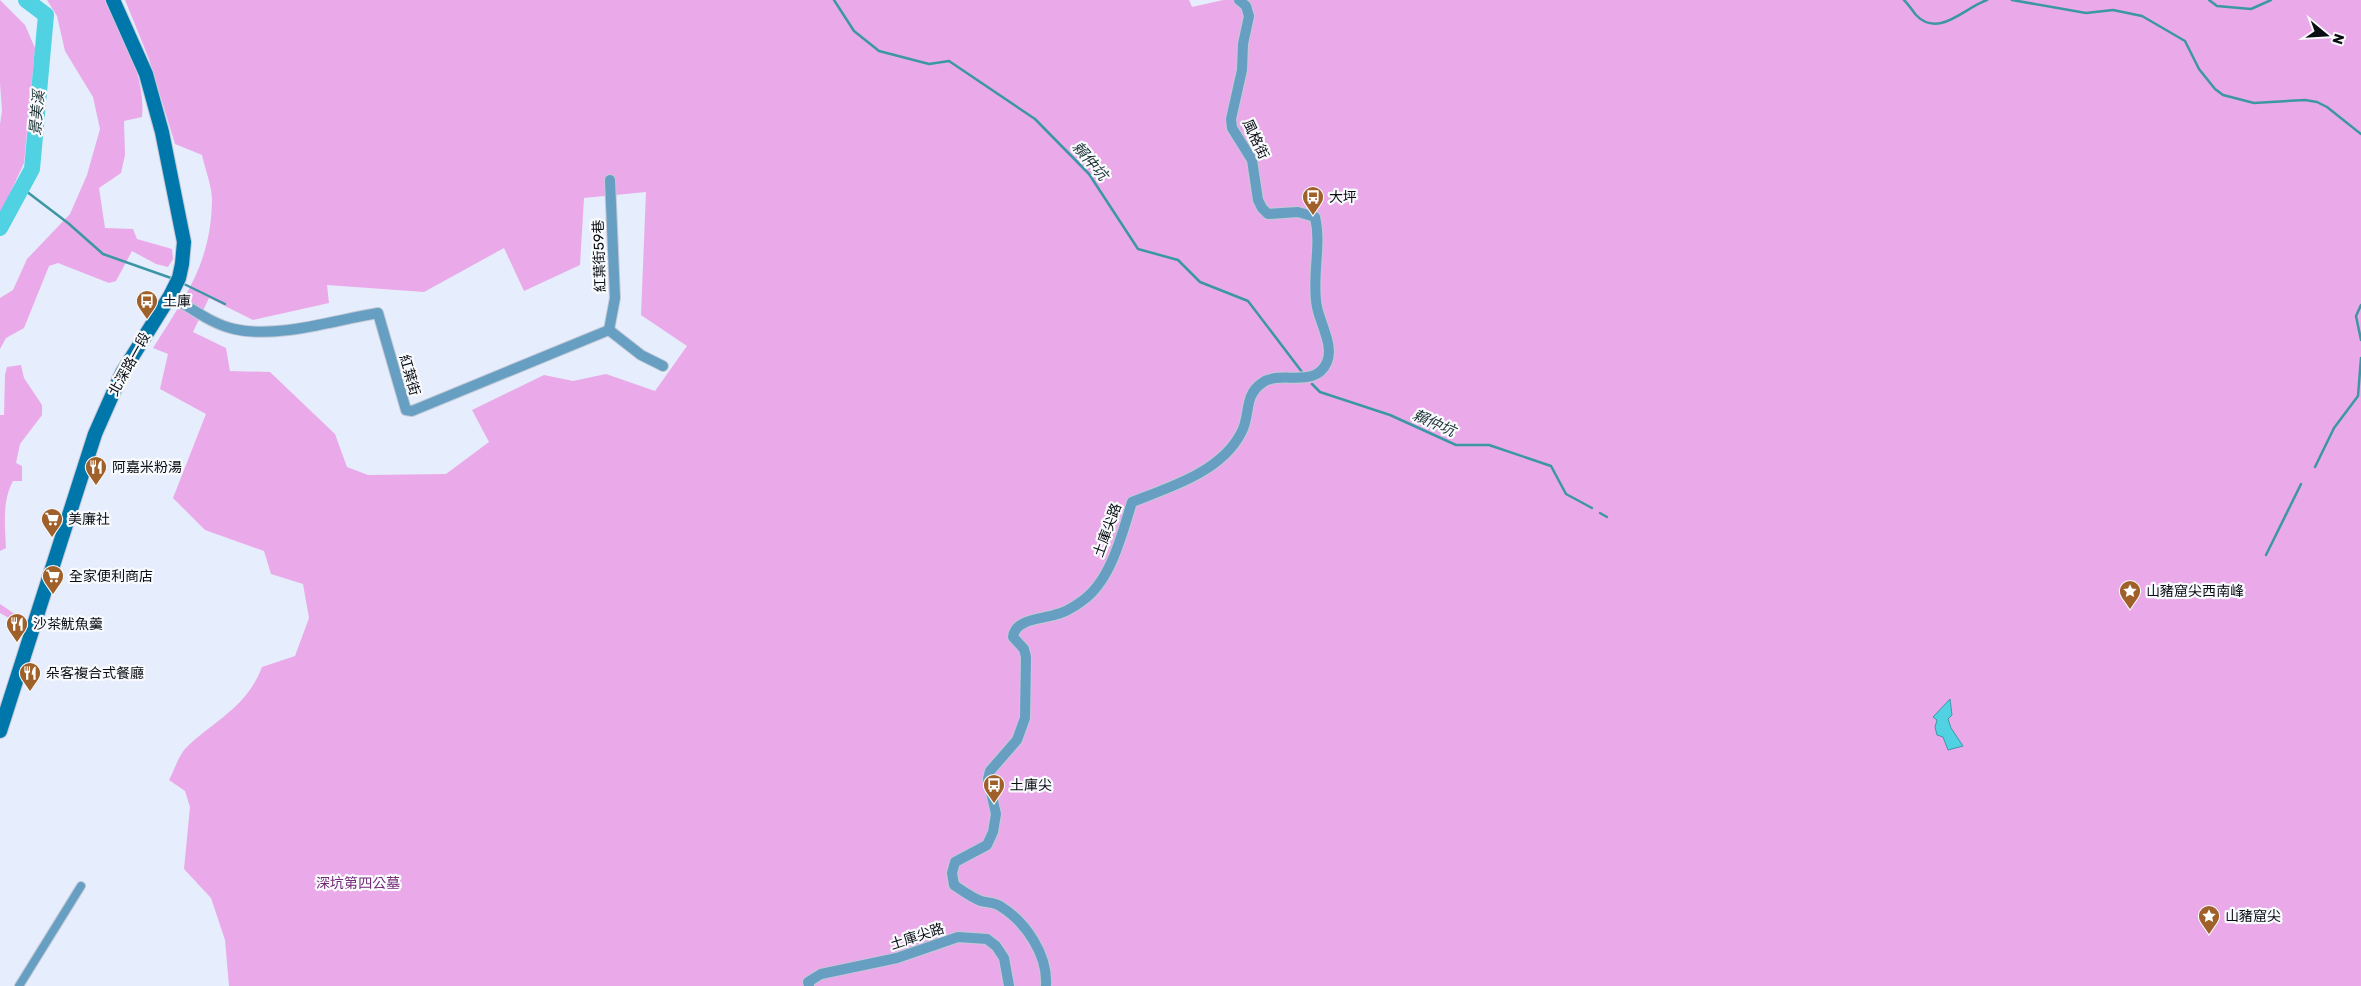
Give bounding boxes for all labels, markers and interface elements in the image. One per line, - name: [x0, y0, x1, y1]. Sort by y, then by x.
- north arrow: [2301, 10, 2351, 60]
- text: N: [2328, 31, 2348, 46]
- water label: 景美溪: [26, 88, 48, 136]
- street label: 風格街: [1239, 117, 1272, 162]
- water label: 賴仲坑: [1068, 138, 1113, 185]
- bus stop icon: 大坪: [1301, 185, 1325, 216]
- place label: 大坪: [1329, 189, 1357, 206]
- street label: 紅葉街59巷: [590, 219, 609, 293]
- bus stop icon: 土庫: [135, 289, 159, 320]
- place label: 土庫: [163, 293, 191, 310]
- street label: 北深路一段: [105, 330, 154, 399]
- street label: 紅葉街: [396, 353, 423, 398]
- water label: 賴仲坑: [1410, 406, 1460, 441]
- restaurant icon: 阿嘉米粉湯: [84, 455, 108, 486]
- place label: 阿嘉米粉湯: [112, 459, 182, 476]
- street label: 土庫尖路: [1090, 501, 1125, 559]
- supermarket icon: 美廉社: [40, 507, 64, 538]
- place label: 美廉社: [68, 511, 110, 528]
- supermarket icon: 全家便利商店: [41, 564, 65, 595]
- place label: 全家便利商店: [69, 568, 153, 585]
- place icon: 山豬窟尖西南峰: [2118, 579, 2142, 610]
- place label: 山豬窟尖西南峰: [2146, 583, 2244, 600]
- restaurant icon: 沙茶魷魚羹: [5, 612, 29, 643]
- place label: 沙茶魷魚羹: [33, 616, 103, 633]
- restaurant icon: 朵客複合式餐廳: [18, 661, 42, 692]
- place label: 朵客複合式餐廳: [46, 665, 144, 682]
- bus stop icon: 土庫尖: [982, 773, 1006, 804]
- place label: 土庫尖: [1010, 777, 1052, 794]
- park label: 深坑第四公墓: [316, 875, 400, 892]
- place icon: 山豬窟尖: [2197, 904, 2221, 935]
- place label: 山豬窟尖: [2225, 908, 2281, 925]
- street label: 土庫尖路: [888, 920, 946, 953]

